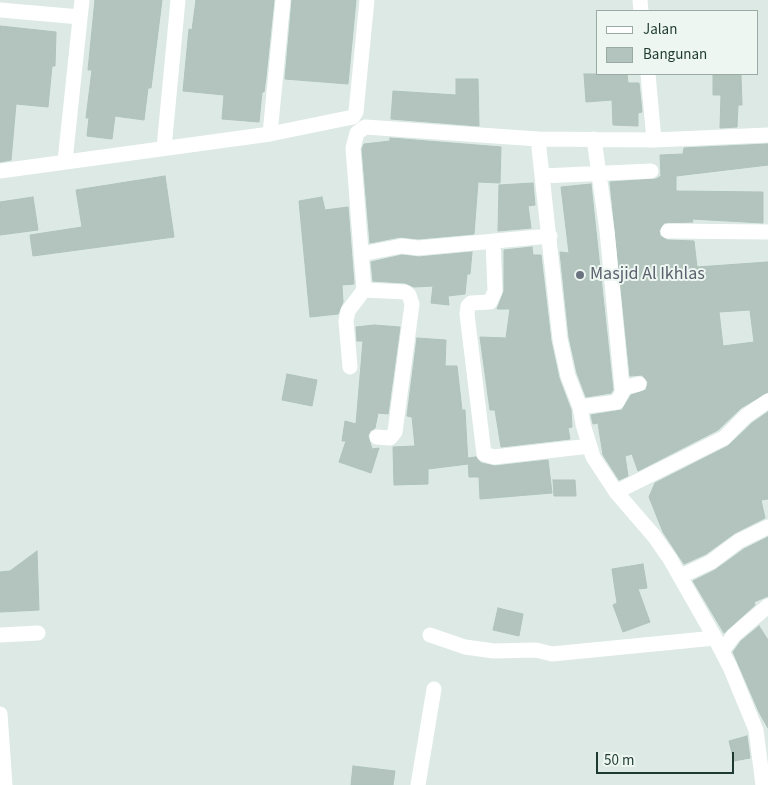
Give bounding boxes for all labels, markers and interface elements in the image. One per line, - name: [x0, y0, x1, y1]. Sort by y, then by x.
- legend: [596, 10, 758, 75]
- text: Jalan: [643, 19, 677, 40]
- text: Bangunan: [643, 44, 707, 65]
- place label: Masjid Al Ikhlas: [590, 264, 705, 286]
- marker: Masjid Al Ikhlas: [574, 269, 586, 281]
- scale bar: [598, 742, 736, 774]
- text: 50 m: [604, 750, 634, 771]

